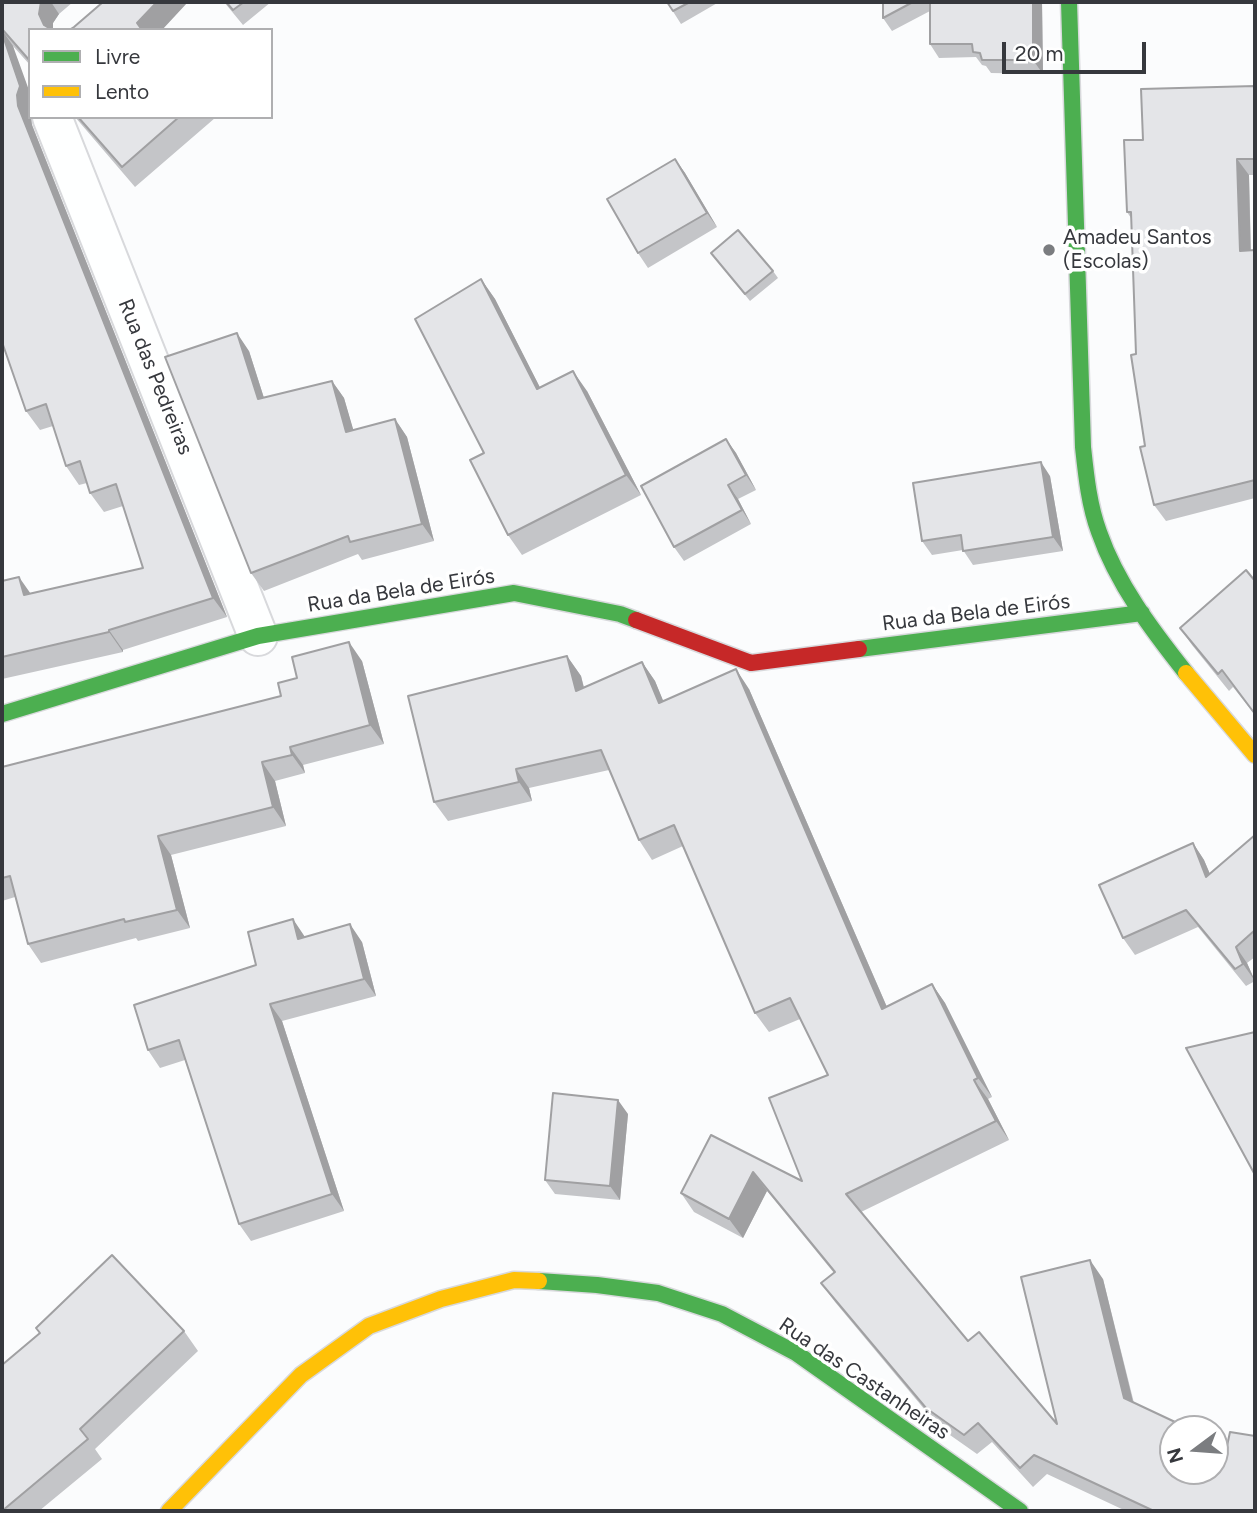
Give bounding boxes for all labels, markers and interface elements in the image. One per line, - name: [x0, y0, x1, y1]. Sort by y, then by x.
- legend: [28, 28, 273, 119]
- scale bar: [1005, 28, 1148, 72]
- text: 20 m: [1015, 41, 1063, 66]
- text: Livre: [95, 44, 140, 69]
- text: Lento: [95, 79, 149, 104]
- place label: Amadeu Santos (Escolas): [1063, 225, 1212, 275]
- marker: Amadeu Santos (Escolas): [1041, 242, 1057, 258]
- street label: Rua das Pedreiras: [112, 296, 198, 458]
- street label: Rua da Bela de Eirós: [306, 564, 496, 618]
- street label: Rua da Bela de Eirós: [881, 589, 1071, 637]
- street label: Rua das Castanheiras: [774, 1313, 954, 1445]
- north arrow: [1159, 1415, 1229, 1485]
- text: N: [1162, 1445, 1188, 1466]

